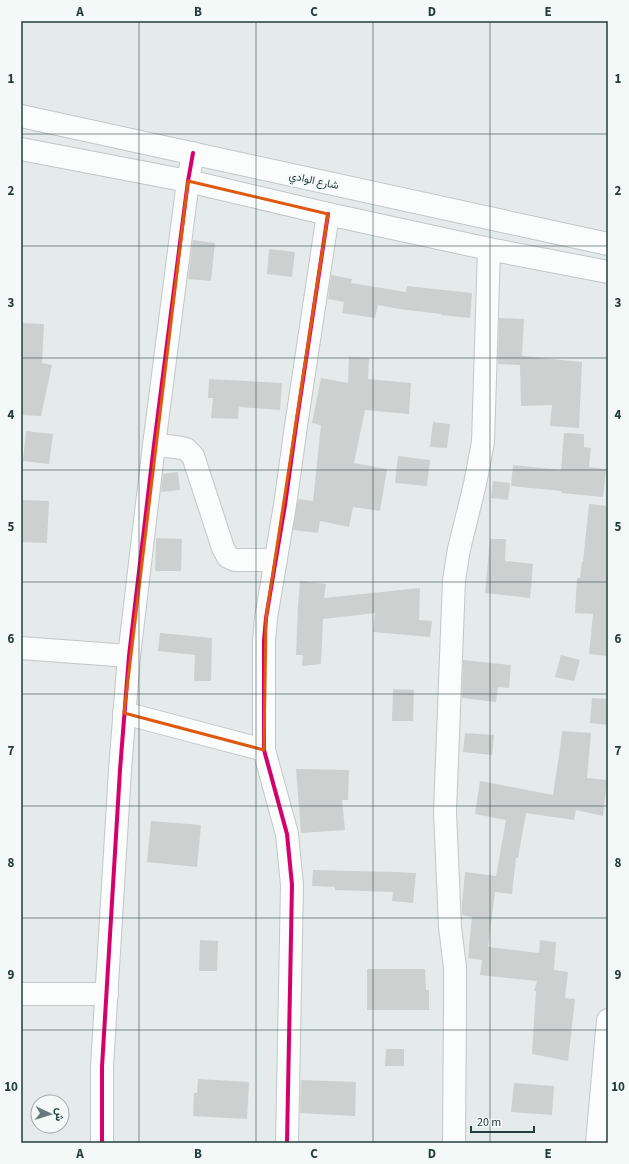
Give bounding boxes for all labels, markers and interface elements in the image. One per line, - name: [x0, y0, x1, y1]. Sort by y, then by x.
- text: A: [75, 3, 84, 21]
- text: B: [194, 3, 202, 21]
- text: C: [310, 3, 318, 21]
- text: D: [428, 3, 436, 21]
- text: E: [544, 3, 552, 21]
- text: 1: [8, 70, 15, 88]
- text: 1: [615, 70, 622, 88]
- street label: شارع الوادي: [287, 168, 340, 195]
- text: 2: [8, 182, 15, 200]
- text: 2: [615, 182, 622, 200]
- text: 3: [8, 294, 15, 312]
- text: 3: [615, 294, 622, 312]
- text: 4: [8, 406, 15, 424]
- text: 4: [615, 406, 622, 424]
- text: 5: [8, 518, 15, 536]
- text: 5: [615, 518, 622, 536]
- text: 6: [8, 630, 15, 648]
- text: 6: [615, 630, 622, 648]
- text: 7: [8, 742, 15, 760]
- text: 7: [615, 742, 622, 760]
- text: 8: [8, 854, 15, 872]
- text: 8: [615, 854, 622, 872]
- text: 9: [8, 966, 15, 984]
- text: 9: [615, 966, 622, 984]
- text: 10: [4, 1078, 18, 1096]
- text: 10: [611, 1078, 625, 1096]
- north arrow: [30, 1094, 70, 1134]
- text: ش: [52, 1108, 67, 1122]
- scale bar: [471, 1108, 534, 1134]
- text: 20 m: [477, 1114, 501, 1131]
- text: A: [75, 1145, 84, 1163]
- text: B: [194, 1145, 202, 1163]
- text: C: [310, 1145, 318, 1163]
- text: D: [428, 1145, 436, 1163]
- text: E: [544, 1145, 552, 1163]

